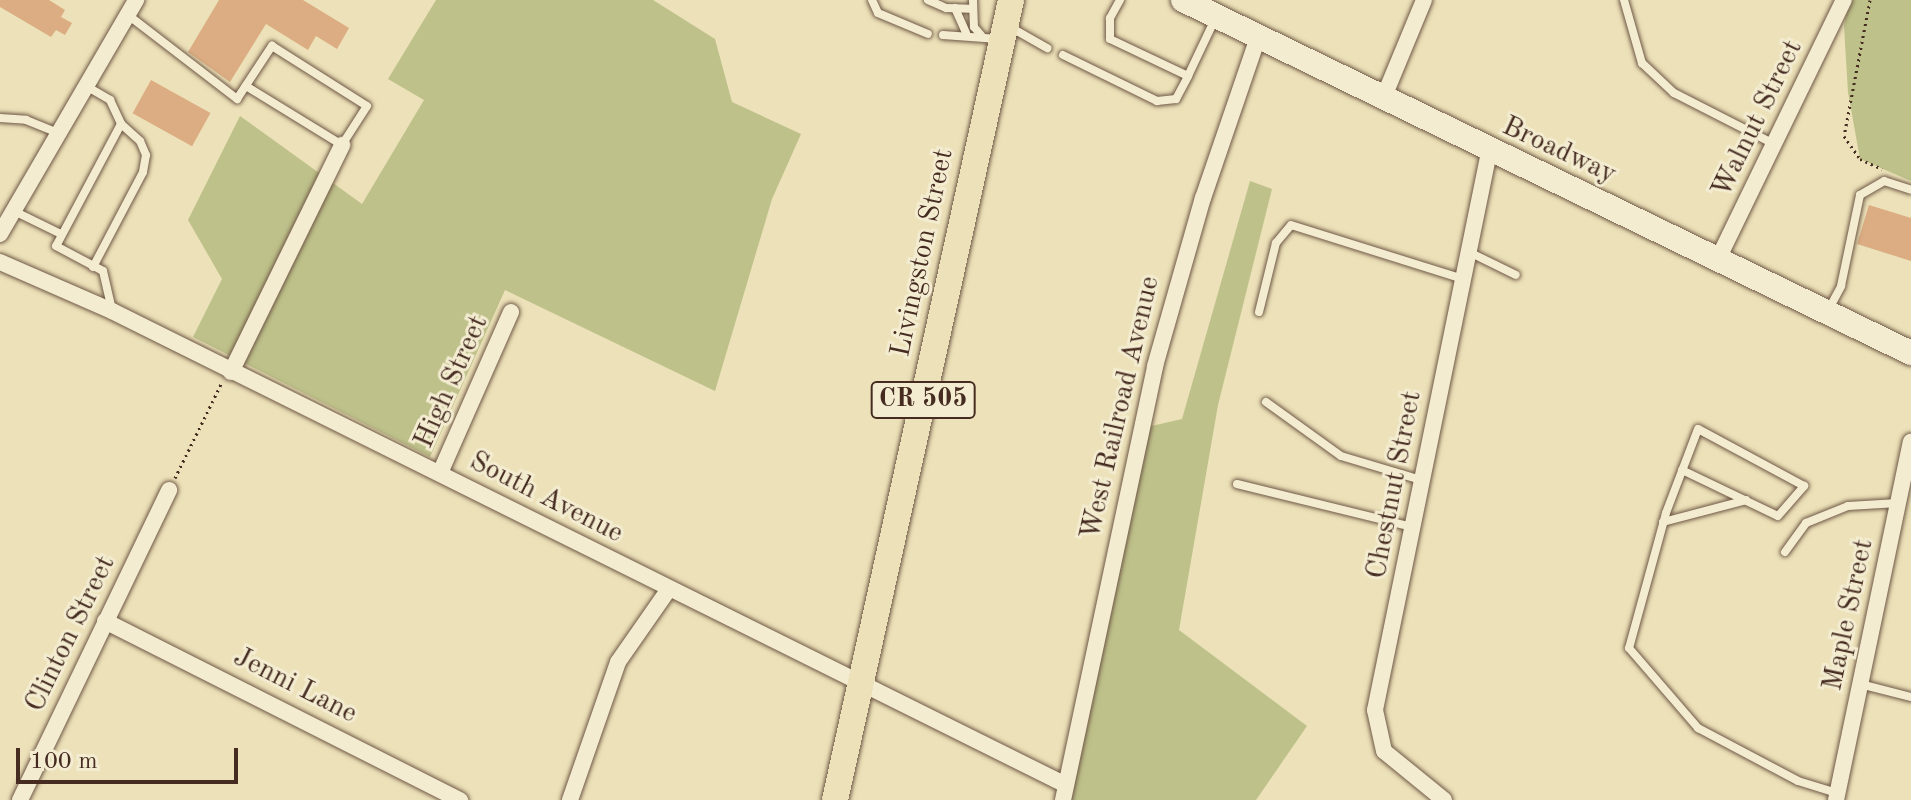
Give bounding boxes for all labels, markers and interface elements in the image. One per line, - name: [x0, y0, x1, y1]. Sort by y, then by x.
- street label: Walnut Street: [1705, 35, 1811, 203]
- street label: Broadway: [1497, 110, 1621, 192]
- street label: Livingston Street: [885, 146, 961, 360]
- street label: West Railroad Avenue: [1074, 273, 1168, 543]
- street label: High Street: [408, 310, 496, 454]
- road number: CR 505: [869, 378, 977, 422]
- street label: Chestnut Street: [1360, 388, 1430, 582]
- street label: South Avenue: [464, 445, 628, 551]
- street label: Maple Street: [1817, 536, 1881, 694]
- street label: Clinton Street: [19, 550, 123, 718]
- street label: Jenni Lane: [228, 641, 362, 731]
- scale bar: [20, 732, 242, 782]
- text: 100 m: [30, 750, 98, 774]

